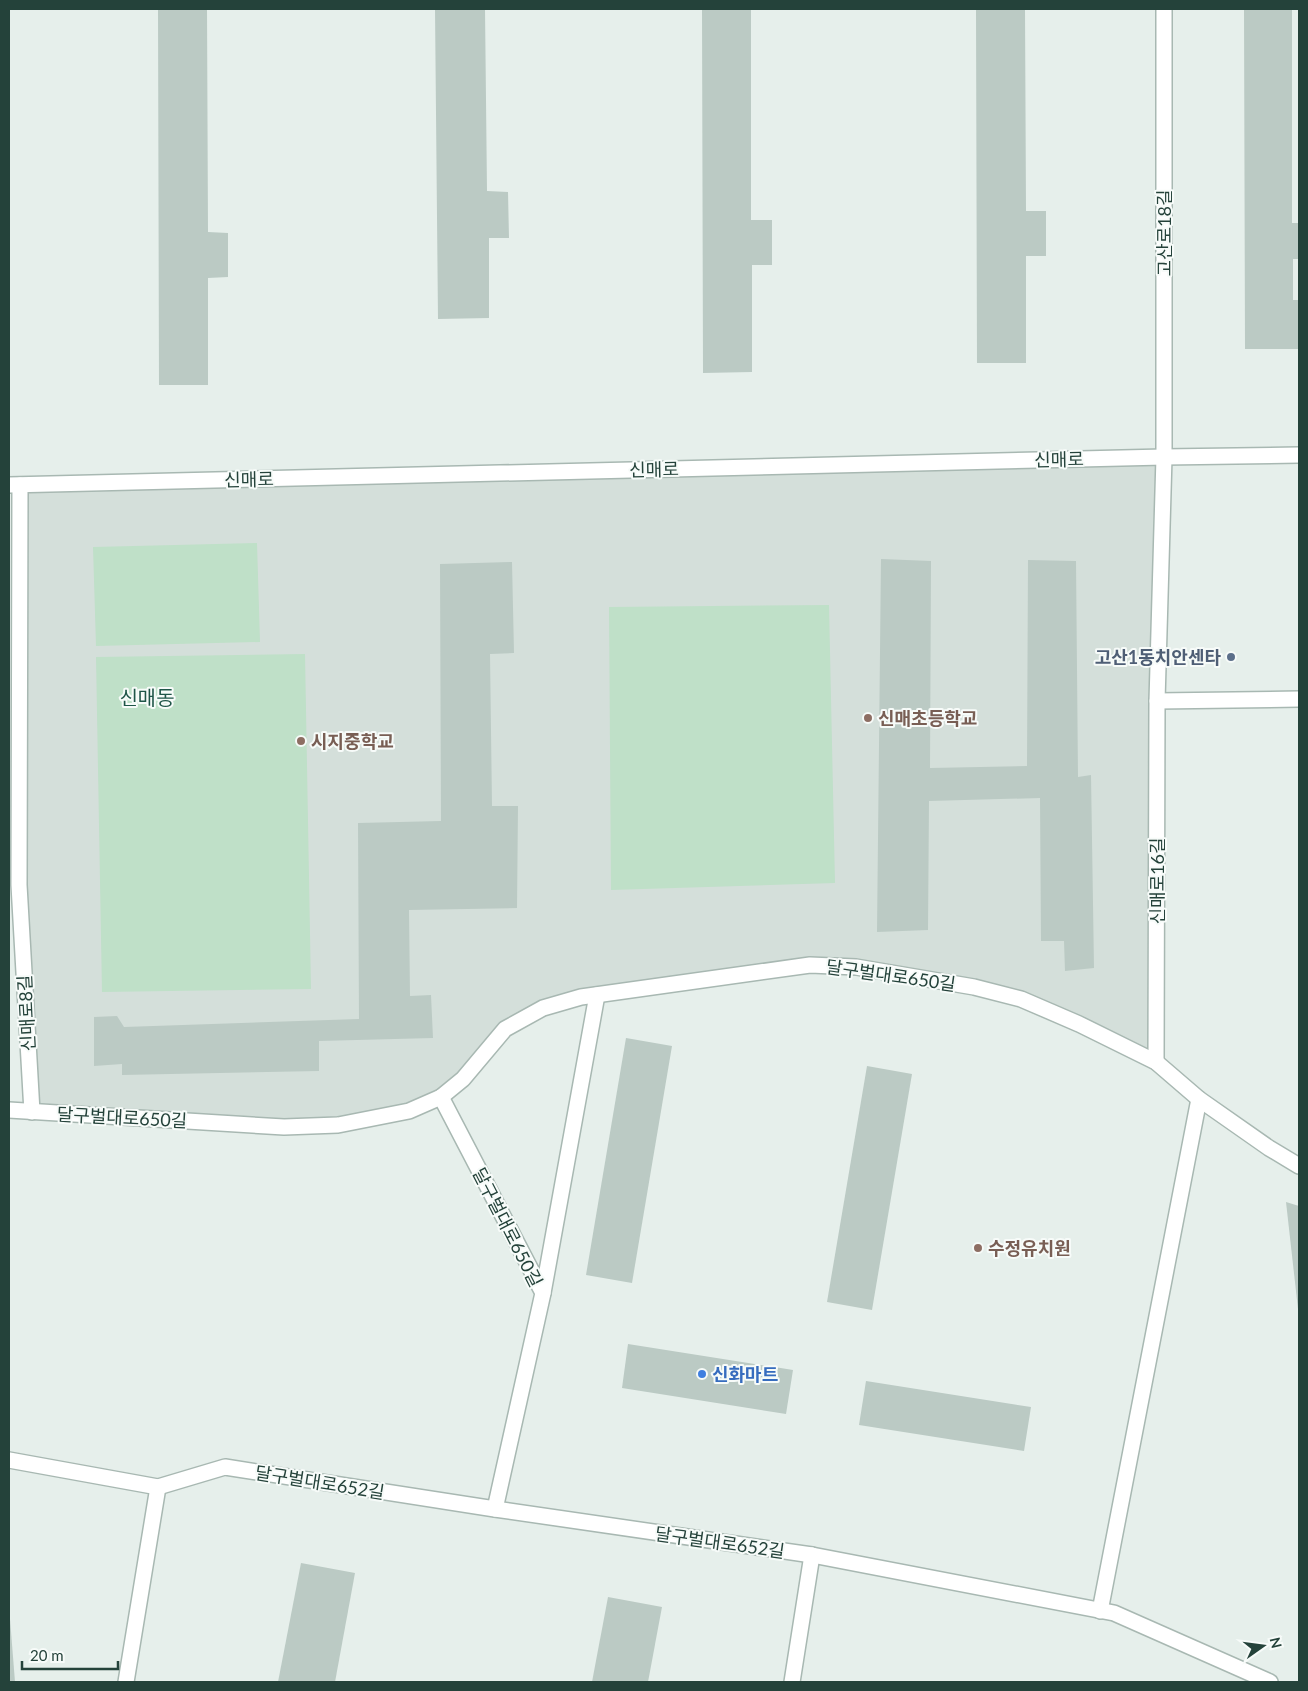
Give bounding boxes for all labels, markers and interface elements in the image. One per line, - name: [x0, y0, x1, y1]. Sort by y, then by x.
- street label: 고산로18길: [1153, 189, 1175, 277]
- street label: 신매로: [1034, 448, 1084, 470]
- street label: 신매로: [629, 458, 679, 480]
- street label: 신매로: [224, 468, 274, 490]
- place label: 고산1동치안센타: [1095, 646, 1221, 668]
- marker: 고산1동치안센타: [1225, 651, 1237, 663]
- district label: 신매동: [119, 685, 175, 709]
- place label: 신매초등학교: [878, 707, 977, 729]
- marker: 신매초등학교: [862, 712, 874, 724]
- place label: 시지중학교: [311, 730, 394, 752]
- marker: 시지중학교: [295, 735, 307, 747]
- street label: 신매로16길: [1146, 837, 1168, 925]
- street label: 달구벌대로650길: [825, 955, 957, 995]
- street label: 신매로8길: [13, 974, 39, 1052]
- street label: 달구벌대로650길: [56, 1103, 188, 1131]
- street label: 달구벌대로650길: [469, 1164, 547, 1290]
- place label: 수정유치원: [988, 1237, 1071, 1259]
- marker: 수정유치원: [972, 1242, 984, 1254]
- place label: 신화마트: [712, 1363, 778, 1385]
- marker: 신화마트: [696, 1368, 708, 1380]
- street label: 달구벌대로652길: [254, 1461, 386, 1503]
- street label: 달구벌대로652길: [654, 1522, 786, 1562]
- north arrow: [1238, 1621, 1288, 1671]
- text: N: [1267, 1635, 1286, 1650]
- scale bar: [22, 1638, 119, 1670]
- text: 20 m: [30, 1646, 64, 1664]

